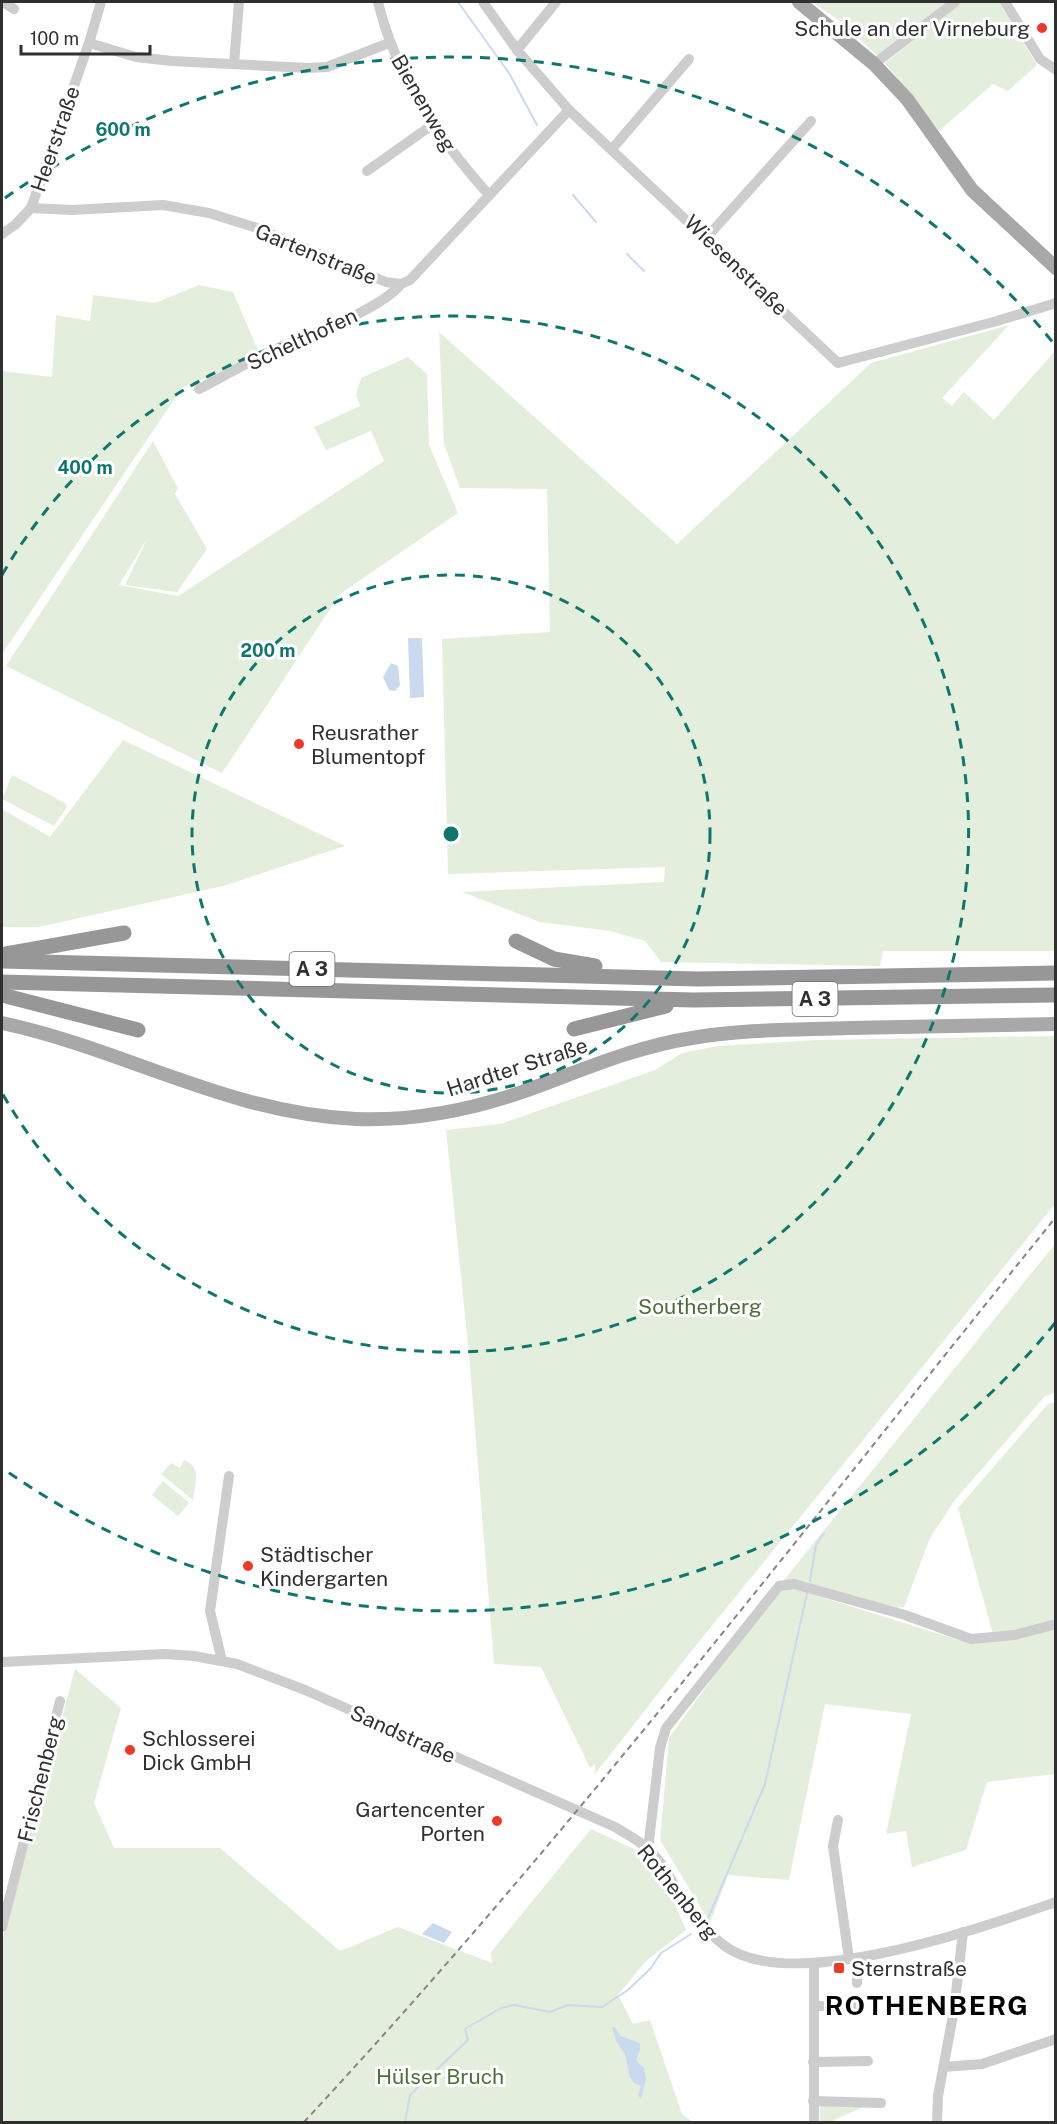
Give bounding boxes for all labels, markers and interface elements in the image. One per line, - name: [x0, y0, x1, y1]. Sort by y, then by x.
- place label: Schule an der Virneburg: [794, 16, 1030, 41]
- scale bar: [21, 18, 150, 56]
- marker: Schule an der Virneburg: [1035, 21, 1049, 35]
- text: 100 m: [30, 28, 79, 49]
- street label: Bienenweg: [386, 50, 462, 156]
- street label: Heerstraße: [25, 83, 85, 195]
- text: 600 m: [95, 119, 151, 140]
- street label: Wiesenstraße: [679, 210, 793, 320]
- street label: Gartenstraße: [252, 218, 380, 290]
- street label: Schelthofen: [243, 303, 361, 375]
- text: 400 m: [57, 457, 113, 478]
- text: 200 m: [241, 640, 295, 661]
- place label: Reusrather Blumentopf: [311, 720, 425, 769]
- marker: Reusrather Blumentopf: [292, 737, 306, 751]
- centre of rings: [441, 824, 461, 844]
- road number: A 3: [290, 952, 334, 986]
- road number: A 3: [792, 982, 838, 1016]
- street label: Hardter Straße: [443, 1032, 591, 1102]
- park label: Southerberg: [638, 1294, 762, 1319]
- place label: Städtischer Kindergarten: [260, 1542, 388, 1591]
- marker: Städtischer Kindergarten: [241, 1559, 255, 1573]
- street label: Sandstraße: [347, 1700, 459, 1768]
- street label: Frischenberg: [12, 1713, 68, 1845]
- place label: Schlosserei Dick GmbH: [142, 1726, 255, 1775]
- marker: Schlosserei Dick GmbH: [123, 1743, 137, 1757]
- place label: Gartencenter Porten: [355, 1797, 485, 1846]
- marker: Gartencenter Porten: [490, 1814, 504, 1828]
- street label: Rothenberg: [632, 1839, 724, 1945]
- place label: Sternstraße: [851, 1956, 967, 1981]
- marker: Sternstraße: [832, 1961, 846, 1975]
- district label: ROTHENBERG: [825, 1989, 1029, 2021]
- park label: Hülser Bruch: [376, 2064, 504, 2089]

